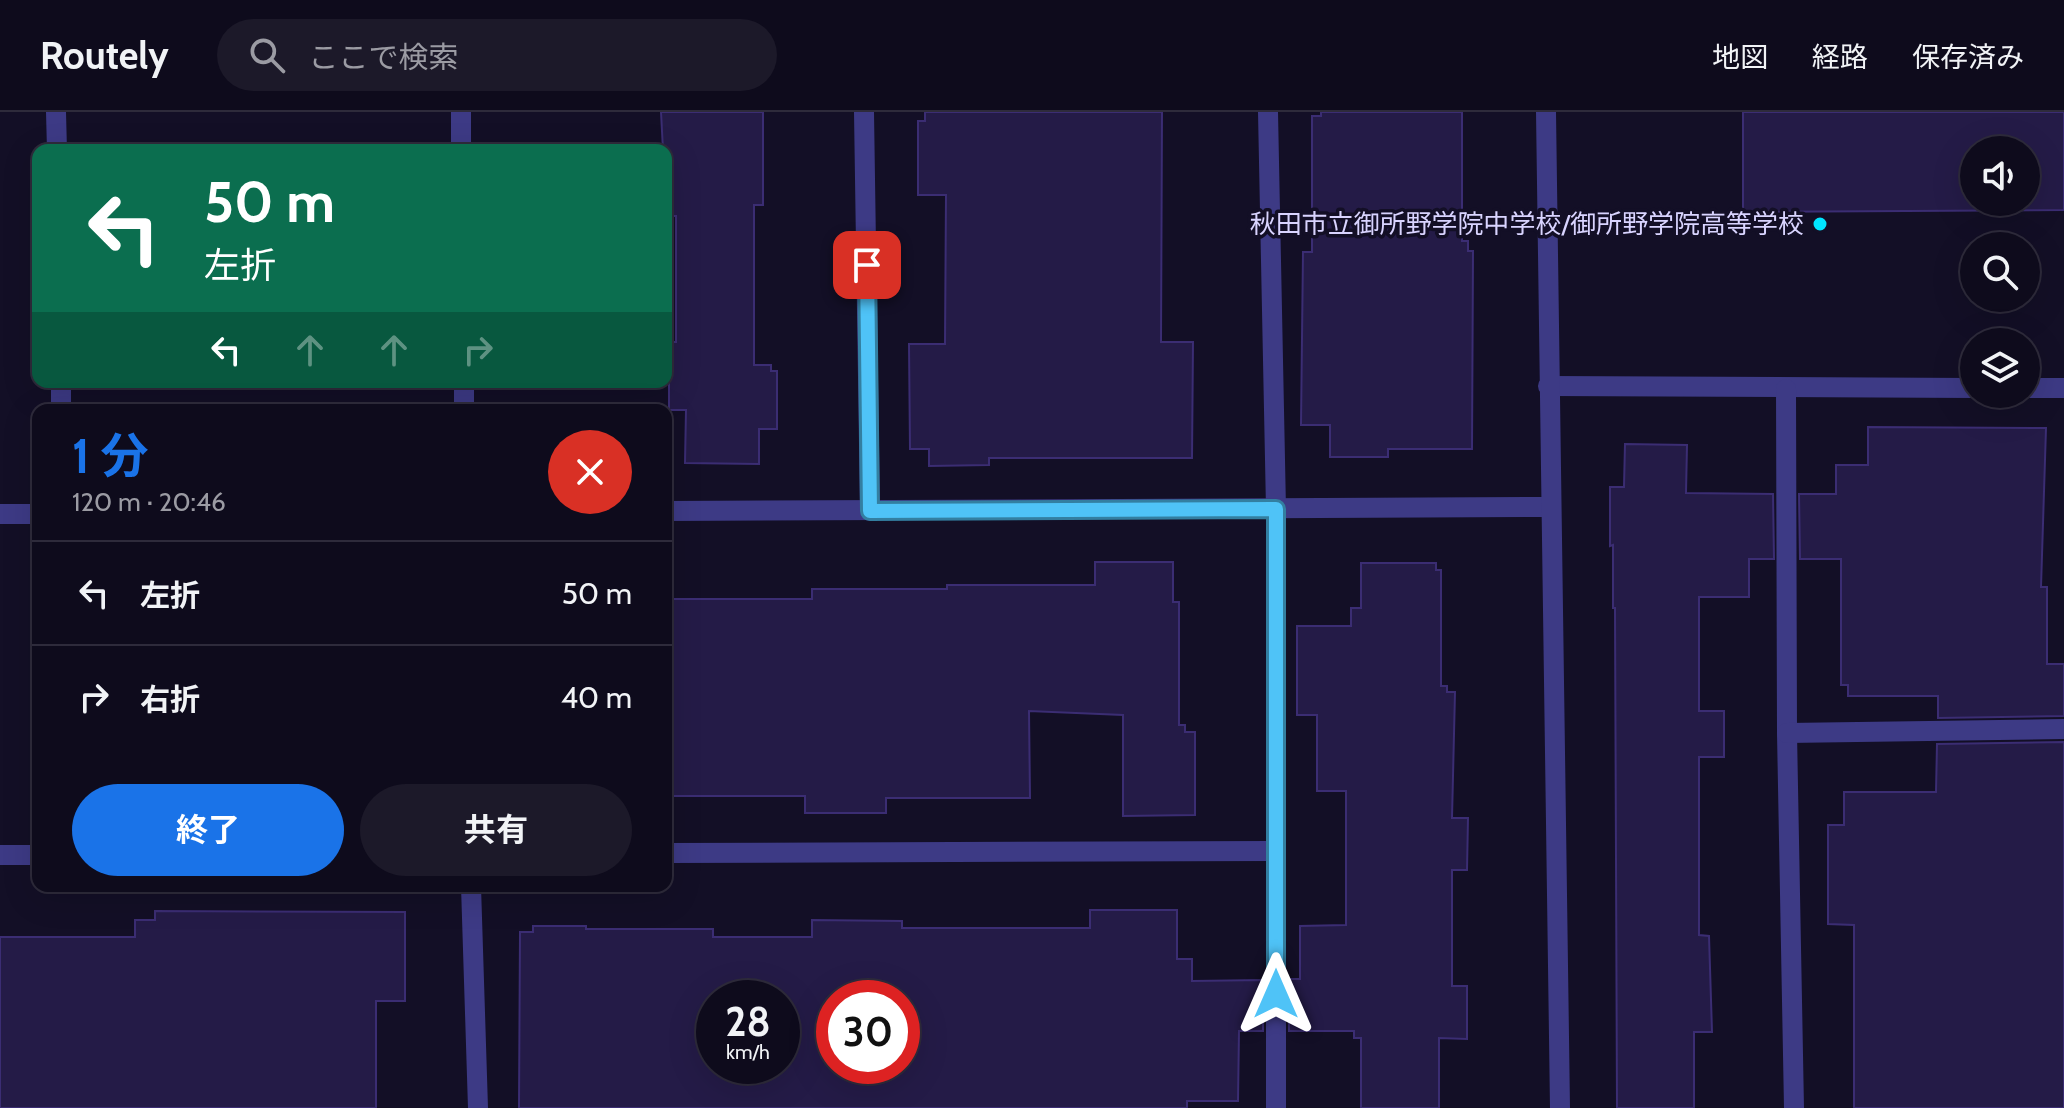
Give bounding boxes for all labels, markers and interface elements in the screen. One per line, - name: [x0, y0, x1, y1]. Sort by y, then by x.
- search box: [217, 19, 777, 91]
- text: Routely: [40, 32, 169, 79]
- icon: search: [245, 33, 289, 77]
- text: ここで検索: [309, 39, 459, 76]
- text: 地図: [1712, 40, 1768, 74]
- text: 経路: [1812, 40, 1868, 74]
- text: 保存済み: [1912, 40, 2024, 74]
- map controls: [1960, 136, 2040, 408]
- button: sound: [1960, 136, 2040, 216]
- text: 50 m: [204, 168, 335, 236]
- icon: left: [72, 176, 176, 280]
- place label: 秋田市立御所野学院中学校/御所野学院高等学校: [1250, 208, 1804, 240]
- marker: 秋田市立御所野学院中学校/御所野学院高等学校: [1811, 215, 1829, 233]
- pin: [833, 231, 901, 299]
- button: search: [1960, 232, 2040, 312]
- text: 左折: [204, 243, 276, 287]
- icon: arrive: [845, 243, 889, 287]
- icon: left: [204, 328, 248, 372]
- icon: ahead: [288, 328, 332, 372]
- icon: ahead: [372, 328, 416, 372]
- icon: right: [456, 328, 500, 372]
- button: layers: [1960, 328, 2040, 408]
- text: 1 分: [72, 427, 149, 485]
- button: close: [548, 430, 632, 514]
- text: 120 m · 20:46: [72, 486, 226, 518]
- icon: left: [72, 571, 116, 615]
- text: 50 m: [562, 575, 632, 612]
- text: 左折: [140, 577, 200, 614]
- icon: right: [72, 675, 116, 719]
- text: 40 m: [561, 679, 632, 716]
- text: 右折: [140, 681, 200, 718]
- button: 終了: [72, 784, 344, 876]
- button: 共有: [360, 784, 632, 876]
- position arrow: [1234, 952, 1318, 1036]
- speed limit sign: 30: [816, 980, 920, 1084]
- text: 28: [725, 997, 771, 1046]
- text: km/h: [726, 1040, 770, 1064]

